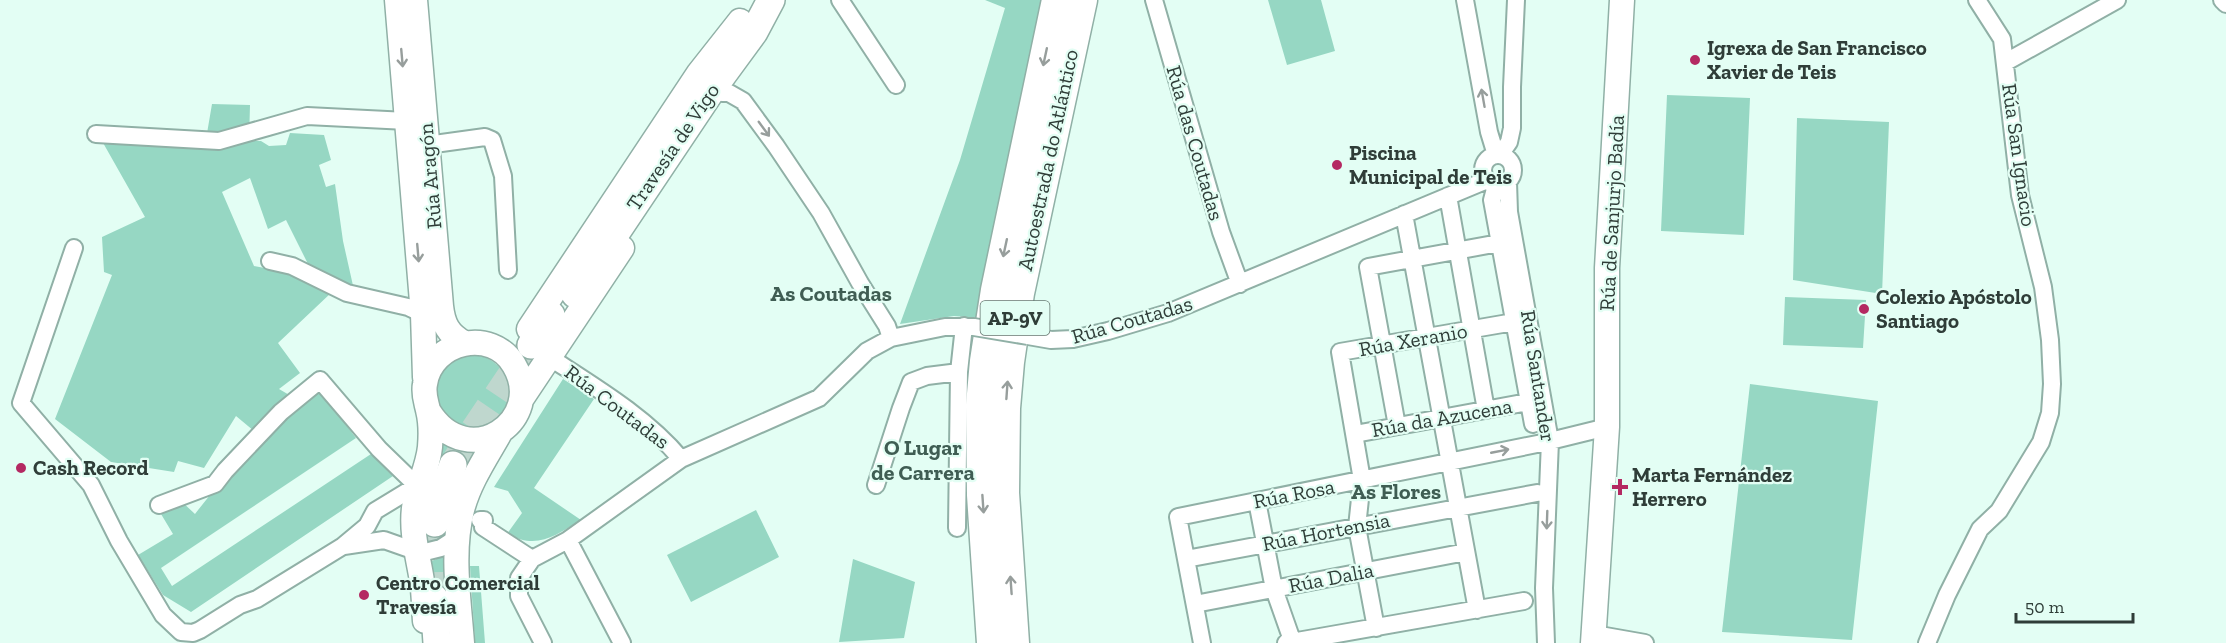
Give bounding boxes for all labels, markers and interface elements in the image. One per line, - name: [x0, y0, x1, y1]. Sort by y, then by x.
- place label: Igrexa de San Francisco Xavier de Teis: [1707, 35, 1927, 84]
- street label: Autoestrada do Atlántico: [1012, 47, 1083, 273]
- one-way arrow: [397, 48, 408, 68]
- one-way arrow: [1039, 48, 1051, 67]
- marker: Igrexa de San Francisco Xavier de Teis: [1688, 53, 1702, 67]
- street label: Rúa das Coutadas: [1161, 62, 1230, 223]
- street label: Travesía de Vigo: [621, 78, 724, 215]
- street label: Rúa San Ignacio: [1997, 82, 2042, 228]
- one-way arrow: [1477, 89, 1488, 109]
- street label: Rúa de Sanjurjo Badía: [1594, 114, 1630, 312]
- one-way arrow: [758, 121, 770, 137]
- street label: Rúa Aragón: [412, 122, 447, 230]
- place label: Piscina Municipal de Teis: [1349, 140, 1512, 189]
- marker: Piscina Municipal de Teis: [1330, 158, 1344, 172]
- one-way arrow: [999, 238, 1010, 257]
- one-way arrow: [413, 242, 424, 262]
- district label: As Coutadas: [770, 280, 892, 307]
- place label: Colexio Apóstolo Santiago: [1876, 284, 2032, 333]
- street label: Rúa Coutadas: [1069, 290, 1195, 349]
- road number: AP-9V: [980, 301, 1050, 335]
- marker: Colexio Apóstolo Santiago: [1857, 302, 1871, 316]
- street label: Rúa Santander: [1516, 308, 1561, 444]
- street label: Rúa Xeranio: [1357, 318, 1469, 361]
- street label: Rúa Coutadas: [560, 359, 675, 454]
- one-way arrow: [1001, 380, 1012, 400]
- street label: Rúa da Azucena: [1370, 393, 1514, 442]
- district label: O Lugar de Carrera: [871, 434, 975, 486]
- one-way arrow: [1490, 445, 1509, 456]
- place label: Cash Record: [33, 455, 148, 480]
- marker: Cash Record: [14, 461, 28, 475]
- place label: Marta Fernández Herrero: [1632, 462, 1792, 511]
- street label: Rúa Rosa: [1251, 473, 1337, 514]
- district label: As Flores: [1351, 478, 1441, 505]
- marker: Marta Fernández Herrero: [1613, 480, 1627, 494]
- one-way arrow: [978, 493, 989, 513]
- street label: Rúa Hortensia: [1260, 507, 1392, 556]
- one-way arrow: [1542, 510, 1553, 530]
- street label: Rúa Dalia: [1286, 557, 1376, 598]
- place label: Centro Comercial Travesía: [376, 570, 540, 619]
- one-way arrow: [1005, 575, 1016, 595]
- scale bar: [2016, 586, 2133, 624]
- marker: Centro Comercial Travesía: [357, 588, 371, 602]
- text: 50 m: [2025, 596, 2065, 618]

